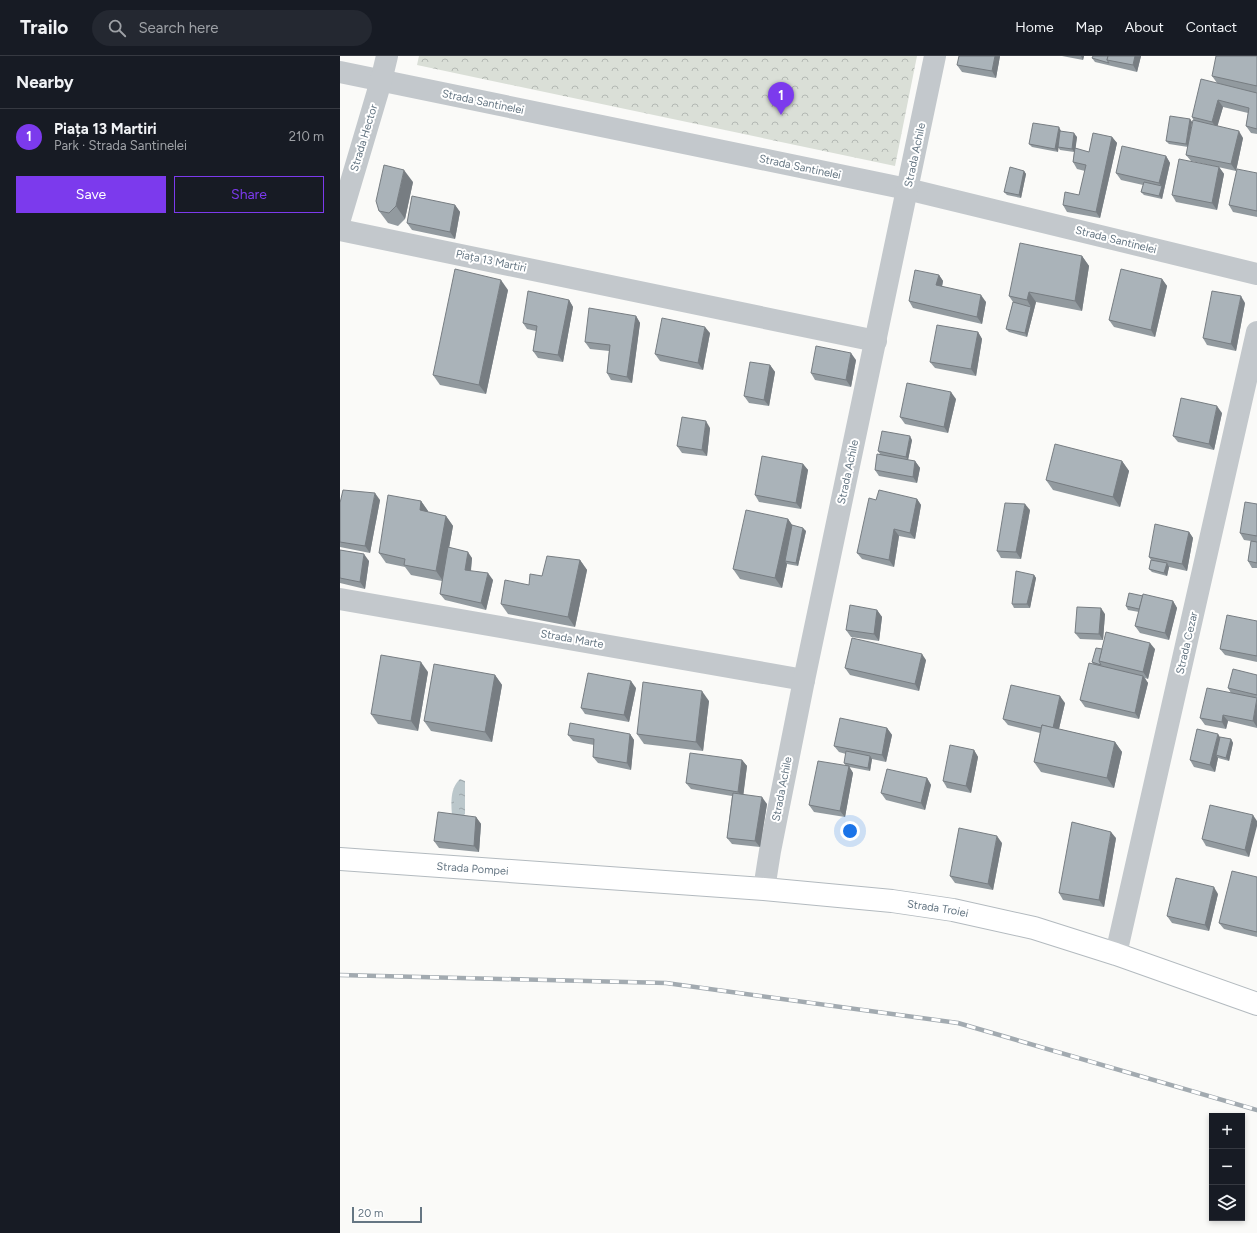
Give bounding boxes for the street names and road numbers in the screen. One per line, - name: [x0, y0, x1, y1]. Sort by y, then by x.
- street label: Strada Santinelei: [441, 87, 525, 117]
- street label: Strada Hector: [348, 103, 380, 173]
- street label: Strada Achile: [902, 122, 928, 188]
- street label: Strada Santinelei: [758, 152, 842, 182]
- street label: Strada Santinelei: [1074, 224, 1158, 256]
- street label: Piața 13 Martiri: [455, 247, 527, 275]
- street label: Strada Achile: [835, 439, 861, 505]
- street label: Strada Cezar: [1174, 610, 1201, 675]
- street label: Strada Marte: [539, 627, 605, 651]
- street label: Strada Achile: [769, 756, 795, 822]
- street label: Strada Pompei: [436, 859, 509, 877]
- street label: Strada Troiei: [906, 897, 970, 920]

